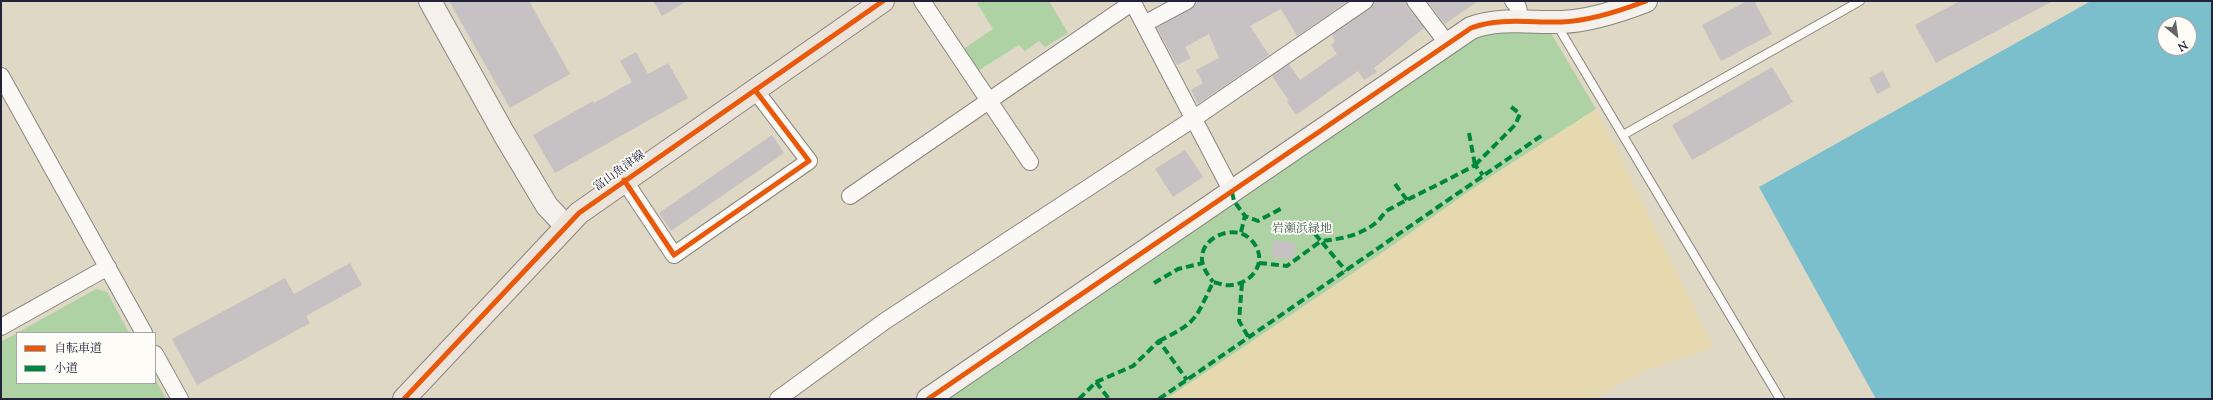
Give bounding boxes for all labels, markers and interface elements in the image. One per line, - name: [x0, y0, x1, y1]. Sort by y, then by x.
- north arrow: [2157, 16, 2197, 56]
- text: N: [2175, 36, 2190, 55]
- street label: 富山魚津線: [591, 149, 649, 195]
- park label: 岩瀬浜緑地: [1272, 223, 1332, 237]
- legend: [16, 332, 156, 384]
- text: 自転車道: [54, 340, 102, 358]
- text: 小道: [54, 360, 78, 378]

